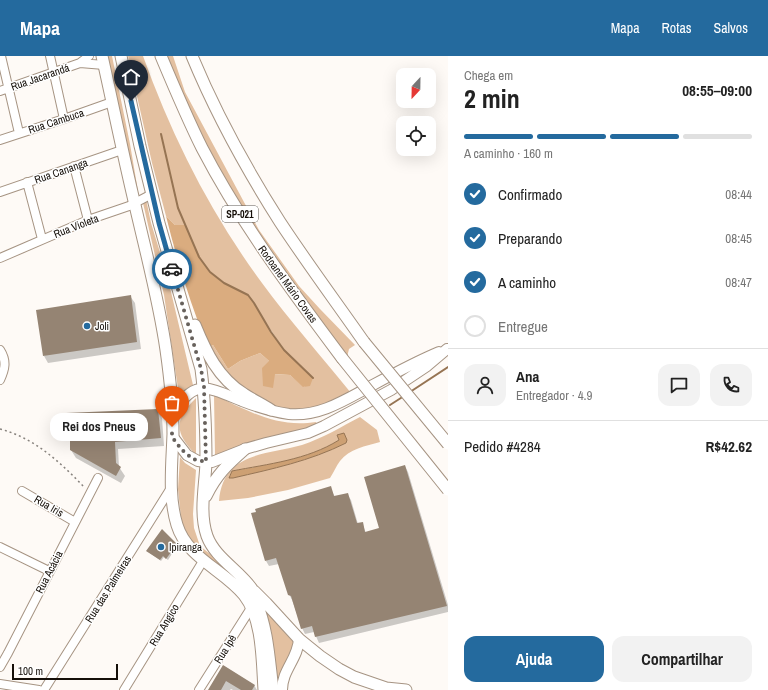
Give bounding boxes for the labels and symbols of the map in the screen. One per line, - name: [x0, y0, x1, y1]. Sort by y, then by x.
- street label: Rua Jacarandá: [9, 60, 71, 94]
- pin: [114, 60, 148, 101]
- north arrow: [396, 68, 436, 108]
- street label: Rua Cambuca: [26, 105, 86, 137]
- street label: Rua Cananga: [32, 155, 90, 187]
- road number: SP-021: [222, 206, 258, 222]
- street label: Rua Violeta: [52, 211, 100, 241]
- street label: Rodoanel Mário Covas: [255, 243, 321, 326]
- courier: [152, 249, 192, 289]
- place label: Joli: [95, 319, 109, 333]
- marker: Joli: [82, 321, 92, 331]
- pin: [155, 386, 189, 427]
- callout: Rei dos Pneus: [50, 413, 148, 441]
- street label: Rua Iris: [32, 492, 67, 520]
- place label: Ipiranga: [169, 540, 202, 554]
- marker: Ipiranga: [156, 542, 166, 552]
- street label: Rua Acácia: [32, 548, 66, 596]
- street label: Rua das Palmeiras: [82, 552, 135, 625]
- street label: Rua Angico: [146, 601, 182, 649]
- street label: Rua Ipê: [211, 632, 239, 666]
- scale bar: [12, 662, 118, 681]

